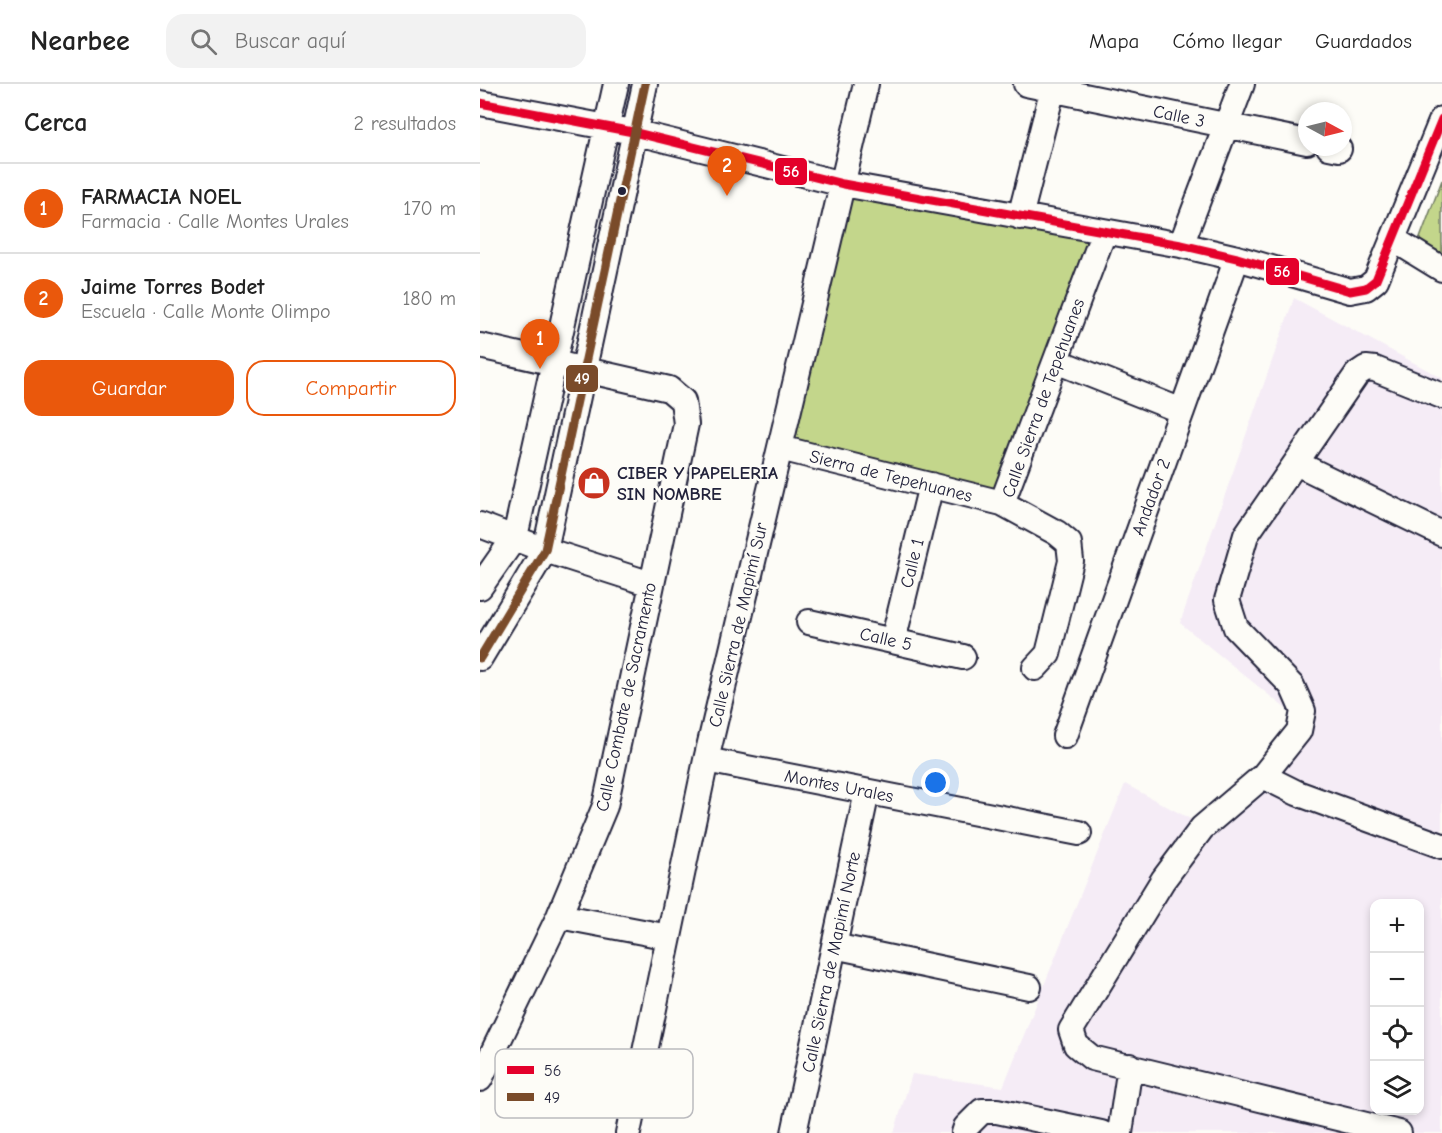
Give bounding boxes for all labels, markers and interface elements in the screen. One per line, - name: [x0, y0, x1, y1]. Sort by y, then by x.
- search box: [166, 14, 586, 68]
- text: Nearbee: [30, 25, 130, 57]
- icon: search: [187, 25, 220, 58]
- text: Buscar aquí: [235, 28, 346, 54]
- text: Mapa: [1089, 29, 1139, 53]
- text: Cómo llegar: [1172, 29, 1282, 53]
- text: Guardados: [1315, 29, 1412, 53]
- street label: Calle 3: [1151, 101, 1207, 132]
- north arrow: [1298, 102, 1352, 156]
- text: Cerca: [24, 108, 88, 138]
- text: 2 resultados: [354, 112, 456, 135]
- pin: 2: [708, 147, 746, 196]
- line badge: 56: [774, 157, 808, 186]
- text: 56: [783, 163, 799, 181]
- text: FARMACIA NOEL: [81, 184, 242, 210]
- unlabelled marker: [616, 185, 628, 197]
- text: 1: [40, 197, 47, 220]
- text: 170 m: [403, 197, 456, 220]
- text: Farmacia · Calle Montes Urales: [81, 210, 349, 233]
- line badge: 56: [1265, 257, 1300, 286]
- text: 56: [1274, 263, 1290, 281]
- text: Jaime Torres Bodet: [81, 274, 265, 300]
- text: 2: [39, 287, 48, 310]
- text: 180 m: [402, 287, 456, 310]
- street label: Calle Sierra de Tepehuanes: [998, 296, 1089, 501]
- text: Escuela · Calle Monte Olimpo: [81, 300, 331, 323]
- pin: 1: [520, 320, 560, 369]
- button: Guardar: [24, 360, 234, 416]
- button: Compartir: [246, 360, 456, 416]
- line badge: 49: [565, 364, 599, 393]
- text: 49: [574, 370, 590, 388]
- street label: Sierra de Tepehuanes: [807, 446, 974, 507]
- street label: Andador 2: [1128, 456, 1175, 539]
- place label: CIBER Y PAPELERIA SIN NOMBRE: [617, 463, 778, 505]
- shop icon: CIBER Y PAPELERIA SIN NOMBRE: [576, 465, 612, 501]
- street label: Calle Sierra de Mapimí Sur: [705, 520, 772, 730]
- street label: Calle 1: [896, 536, 929, 590]
- street label: Calle Combate de Sacramento: [592, 581, 661, 814]
- street label: Calle 5: [858, 623, 914, 656]
- street label: Montes Urales: [783, 766, 895, 807]
- your location: [921, 768, 950, 797]
- street label: Calle Sierra de Mapimí Norte: [798, 850, 865, 1074]
- map controls: [1370, 899, 1424, 1115]
- button: +: [1370, 899, 1424, 953]
- button: −: [1370, 953, 1424, 1007]
- button: locate: [1370, 1007, 1424, 1061]
- legend: [495, 1049, 693, 1118]
- button: layers: [1370, 1061, 1424, 1115]
- text: 56: [544, 1062, 561, 1080]
- text: 49: [544, 1089, 560, 1107]

